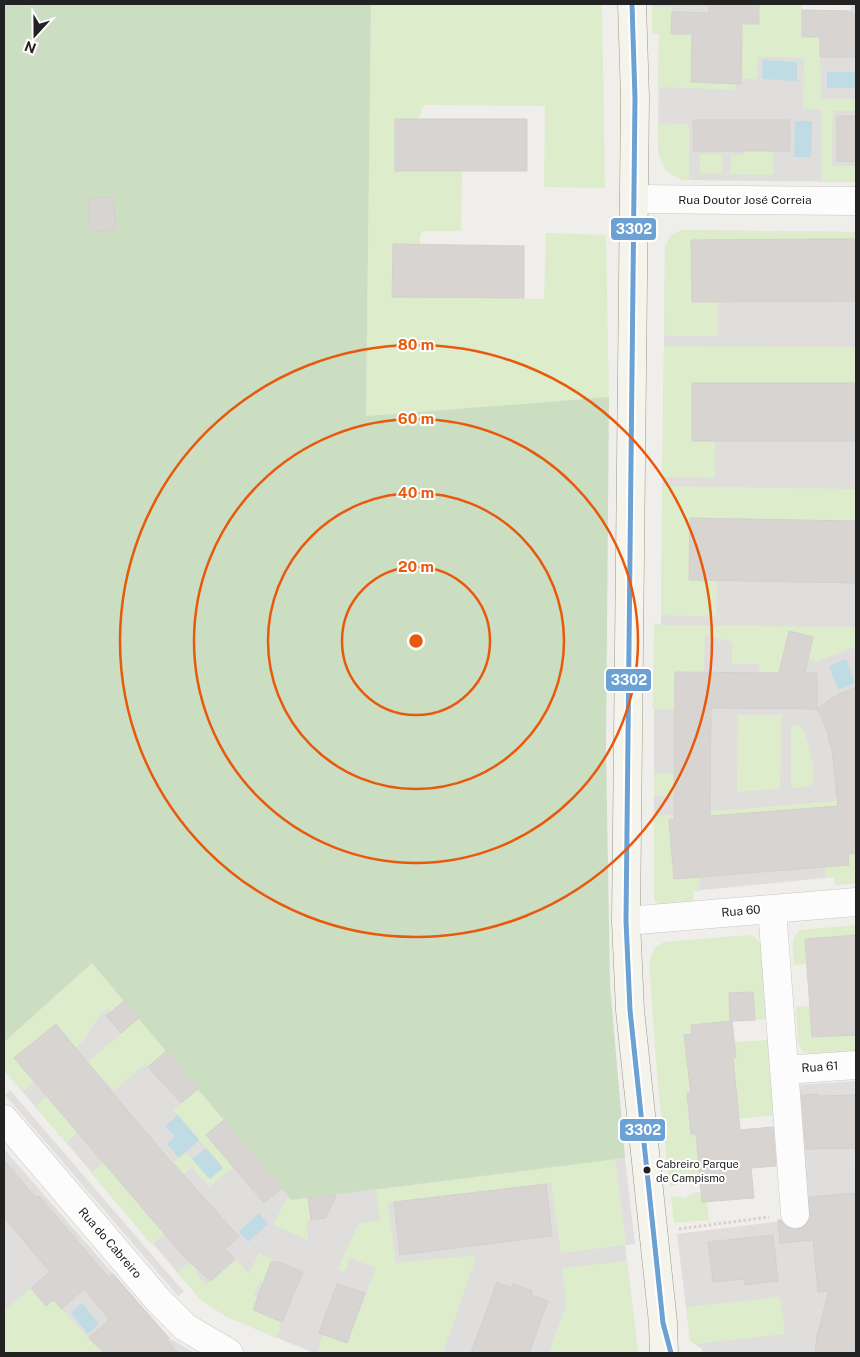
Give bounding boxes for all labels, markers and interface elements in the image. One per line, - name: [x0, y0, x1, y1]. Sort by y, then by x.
- north arrow: [10, 10, 60, 60]
- text: N: [22, 38, 38, 57]
- street label: Rua Doutor José Correia: [678, 193, 812, 207]
- line badge: 3302: [610, 217, 657, 241]
- text: 3302: [616, 221, 652, 237]
- text: 80 m: [398, 336, 434, 353]
- text: 60 m: [398, 410, 434, 427]
- text: 40 m: [398, 484, 434, 501]
- text: 20 m: [398, 558, 434, 575]
- centre of rings: [407, 632, 425, 650]
- line badge: 3302: [605, 668, 652, 692]
- text: 3302: [611, 672, 647, 688]
- street label: Rua 60: [721, 902, 761, 920]
- street label: Rua 61: [801, 1059, 839, 1075]
- line badge: 3302: [619, 1118, 666, 1142]
- text: 3302: [625, 1122, 661, 1138]
- place label: Cabreiro Parque de Campismo: [656, 1158, 739, 1184]
- marker: Cabreiro Parque de Campismo: [642, 1165, 652, 1175]
- street label: Rua do Cabreiro: [76, 1205, 145, 1281]

